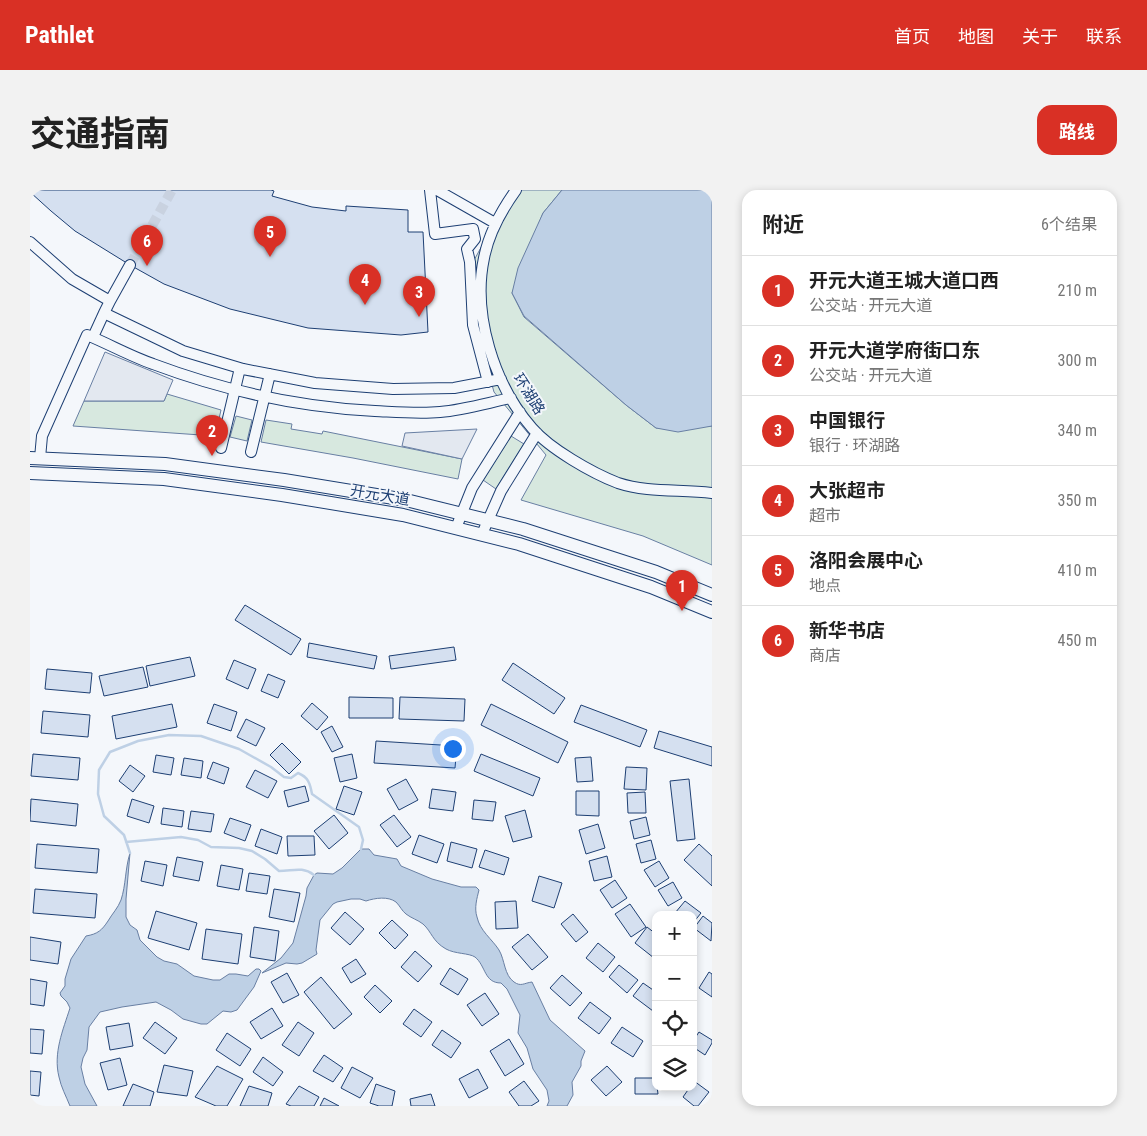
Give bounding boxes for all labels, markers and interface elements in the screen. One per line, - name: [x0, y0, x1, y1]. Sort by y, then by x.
- text: Pathlet: [25, 21, 94, 49]
- text: 首页: [894, 26, 930, 47]
- text: 地图: [958, 26, 994, 47]
- text: 关于: [1022, 26, 1058, 47]
- text: 联系: [1086, 26, 1122, 47]
- button: 路线: [1037, 105, 1117, 155]
- text: 交通指南: [30, 114, 170, 155]
- text: 附近: [762, 213, 804, 237]
- text: 6个结果: [1041, 215, 1097, 234]
- pin: 5: [254, 216, 286, 257]
- pin: 6: [131, 225, 163, 266]
- pin: 4: [349, 264, 381, 305]
- text: 开元大道王城大道口西: [809, 269, 999, 292]
- pin: 3: [403, 276, 435, 317]
- text: 1: [774, 281, 782, 300]
- text: 210 m: [1058, 281, 1097, 300]
- text: 公交站 · 开元大道: [809, 296, 932, 315]
- text: 开元大道学府街口东: [809, 339, 980, 362]
- text: 2: [774, 351, 782, 370]
- text: 300 m: [1058, 351, 1097, 370]
- text: 公交站 · 开元大道: [809, 366, 932, 385]
- street label: 环湖路: [509, 370, 549, 418]
- text: 中国银行: [809, 409, 885, 432]
- pin: 2: [196, 415, 228, 456]
- text: 3: [774, 421, 782, 440]
- text: 340 m: [1058, 421, 1097, 440]
- text: 银行 · 环湖路: [809, 436, 900, 455]
- text: 大张超市: [809, 479, 885, 502]
- street label: 开元大道: [349, 481, 411, 509]
- text: 4: [774, 491, 782, 510]
- text: 350 m: [1058, 491, 1097, 510]
- text: 超市: [809, 506, 841, 525]
- text: 洛阳会展中心: [809, 549, 923, 572]
- text: 5: [774, 561, 782, 580]
- text: 410 m: [1058, 561, 1097, 580]
- pin: 1: [666, 570, 698, 611]
- text: 地点: [809, 576, 841, 595]
- text: 新华书店: [809, 619, 885, 642]
- text: 6: [774, 631, 782, 650]
- text: 450 m: [1058, 631, 1097, 650]
- text: 商店: [809, 646, 841, 665]
- your location: [440, 736, 466, 762]
- map controls: [652, 911, 697, 1091]
- button: +: [652, 911, 697, 956]
- button: −: [652, 956, 697, 1001]
- button: locate: [652, 1001, 697, 1046]
- button: layers: [652, 1046, 697, 1091]

